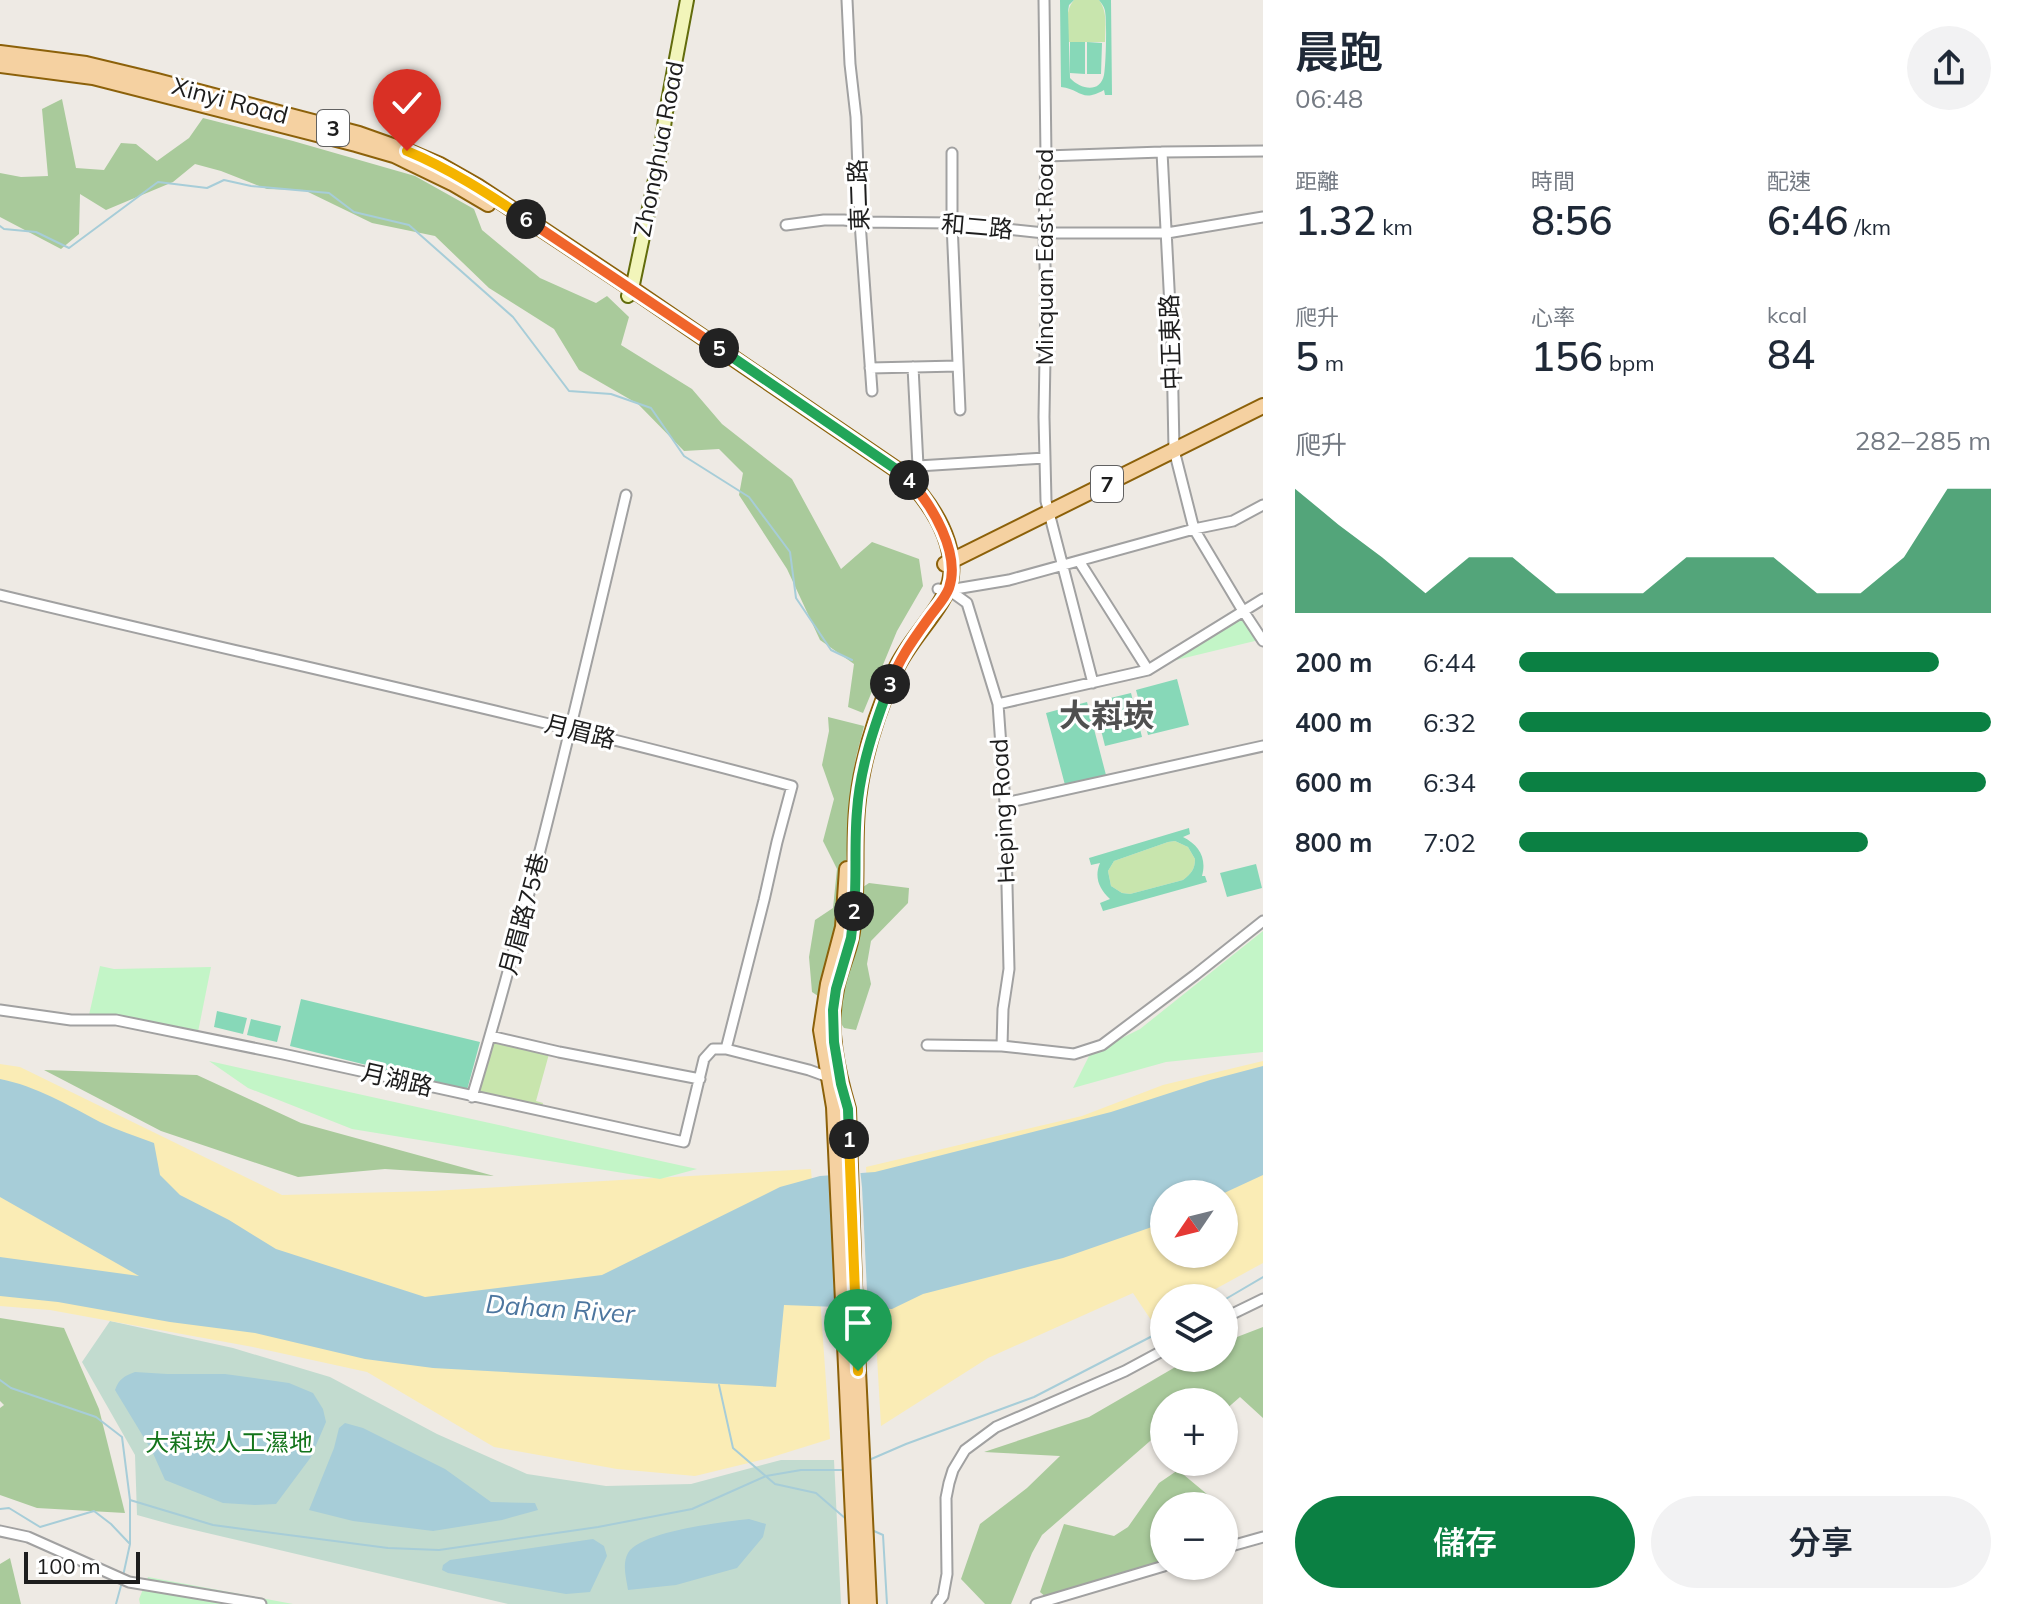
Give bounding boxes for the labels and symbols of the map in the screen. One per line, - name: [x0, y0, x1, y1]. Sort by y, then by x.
- street label: Zhonghua Road: [626, 59, 690, 239]
- pin: [373, 69, 441, 151]
- street label: Xinyi Road: [169, 70, 292, 130]
- road number: 3: [317, 110, 349, 146]
- street label: Minquan East Road: [1029, 149, 1059, 365]
- street label: 東二路: [842, 159, 874, 232]
- pin: 6: [506, 199, 546, 239]
- street label: 和二路: [940, 208, 1014, 244]
- street label: 中正東路: [1153, 294, 1187, 391]
- pin: 5: [699, 328, 739, 368]
- pin: 4: [889, 460, 929, 500]
- road number: 7: [1091, 466, 1123, 502]
- pin: 3: [870, 664, 910, 704]
- district label: 大嵙崁: [1059, 695, 1155, 735]
- street label: 月眉路: [542, 708, 619, 754]
- street label: Heping Road: [983, 738, 1021, 884]
- street label: 月眉路75巷: [492, 850, 554, 978]
- pin: 2: [834, 891, 874, 931]
- street label: 月湖路: [359, 1056, 436, 1102]
- pin: 1: [829, 1119, 869, 1159]
- north arrow: [1150, 1180, 1238, 1268]
- water label: Dahan River: [484, 1287, 637, 1330]
- pin: [824, 1289, 892, 1371]
- park label: 大嵙崁人工濕地: [145, 1427, 313, 1457]
- scale bar: [24, 1548, 140, 1584]

